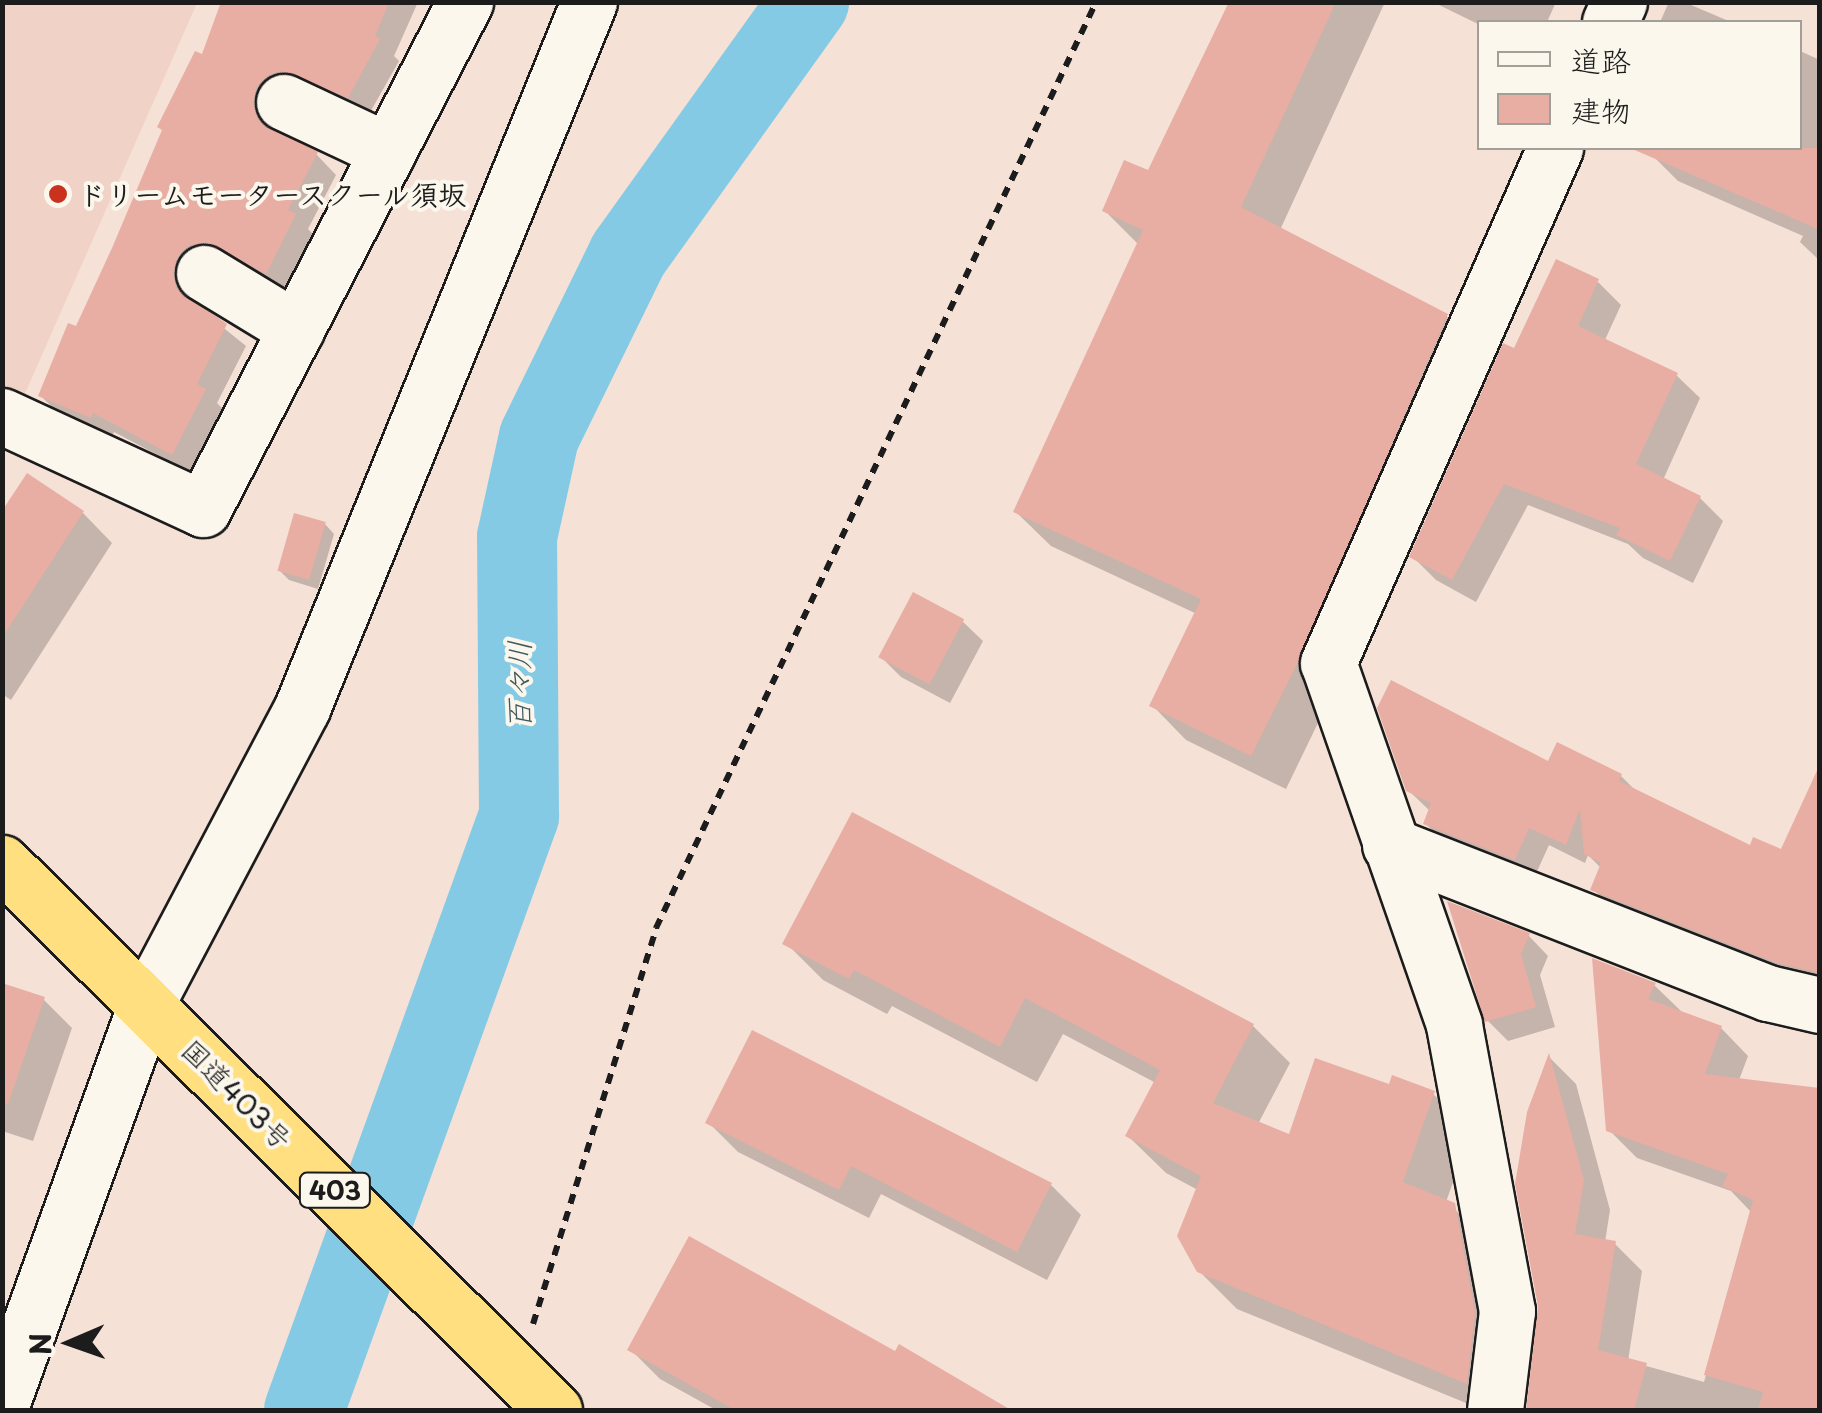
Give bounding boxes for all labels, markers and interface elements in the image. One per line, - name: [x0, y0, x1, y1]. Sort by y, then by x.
- legend: [1477, 20, 1802, 150]
- text: 道路: [1571, 37, 1631, 82]
- text: 建物: [1571, 87, 1631, 132]
- place label: ドリームモータースクール須坂: [78, 177, 470, 211]
- marker: ドリームモータースクール須坂: [47, 183, 69, 205]
- water label: 百々川: [500, 640, 536, 730]
- street label: 国道403号: [175, 1032, 299, 1156]
- road number: 403: [298, 1170, 372, 1210]
- north arrow: [20, 1293, 120, 1393]
- text: N: [18, 1332, 61, 1356]

